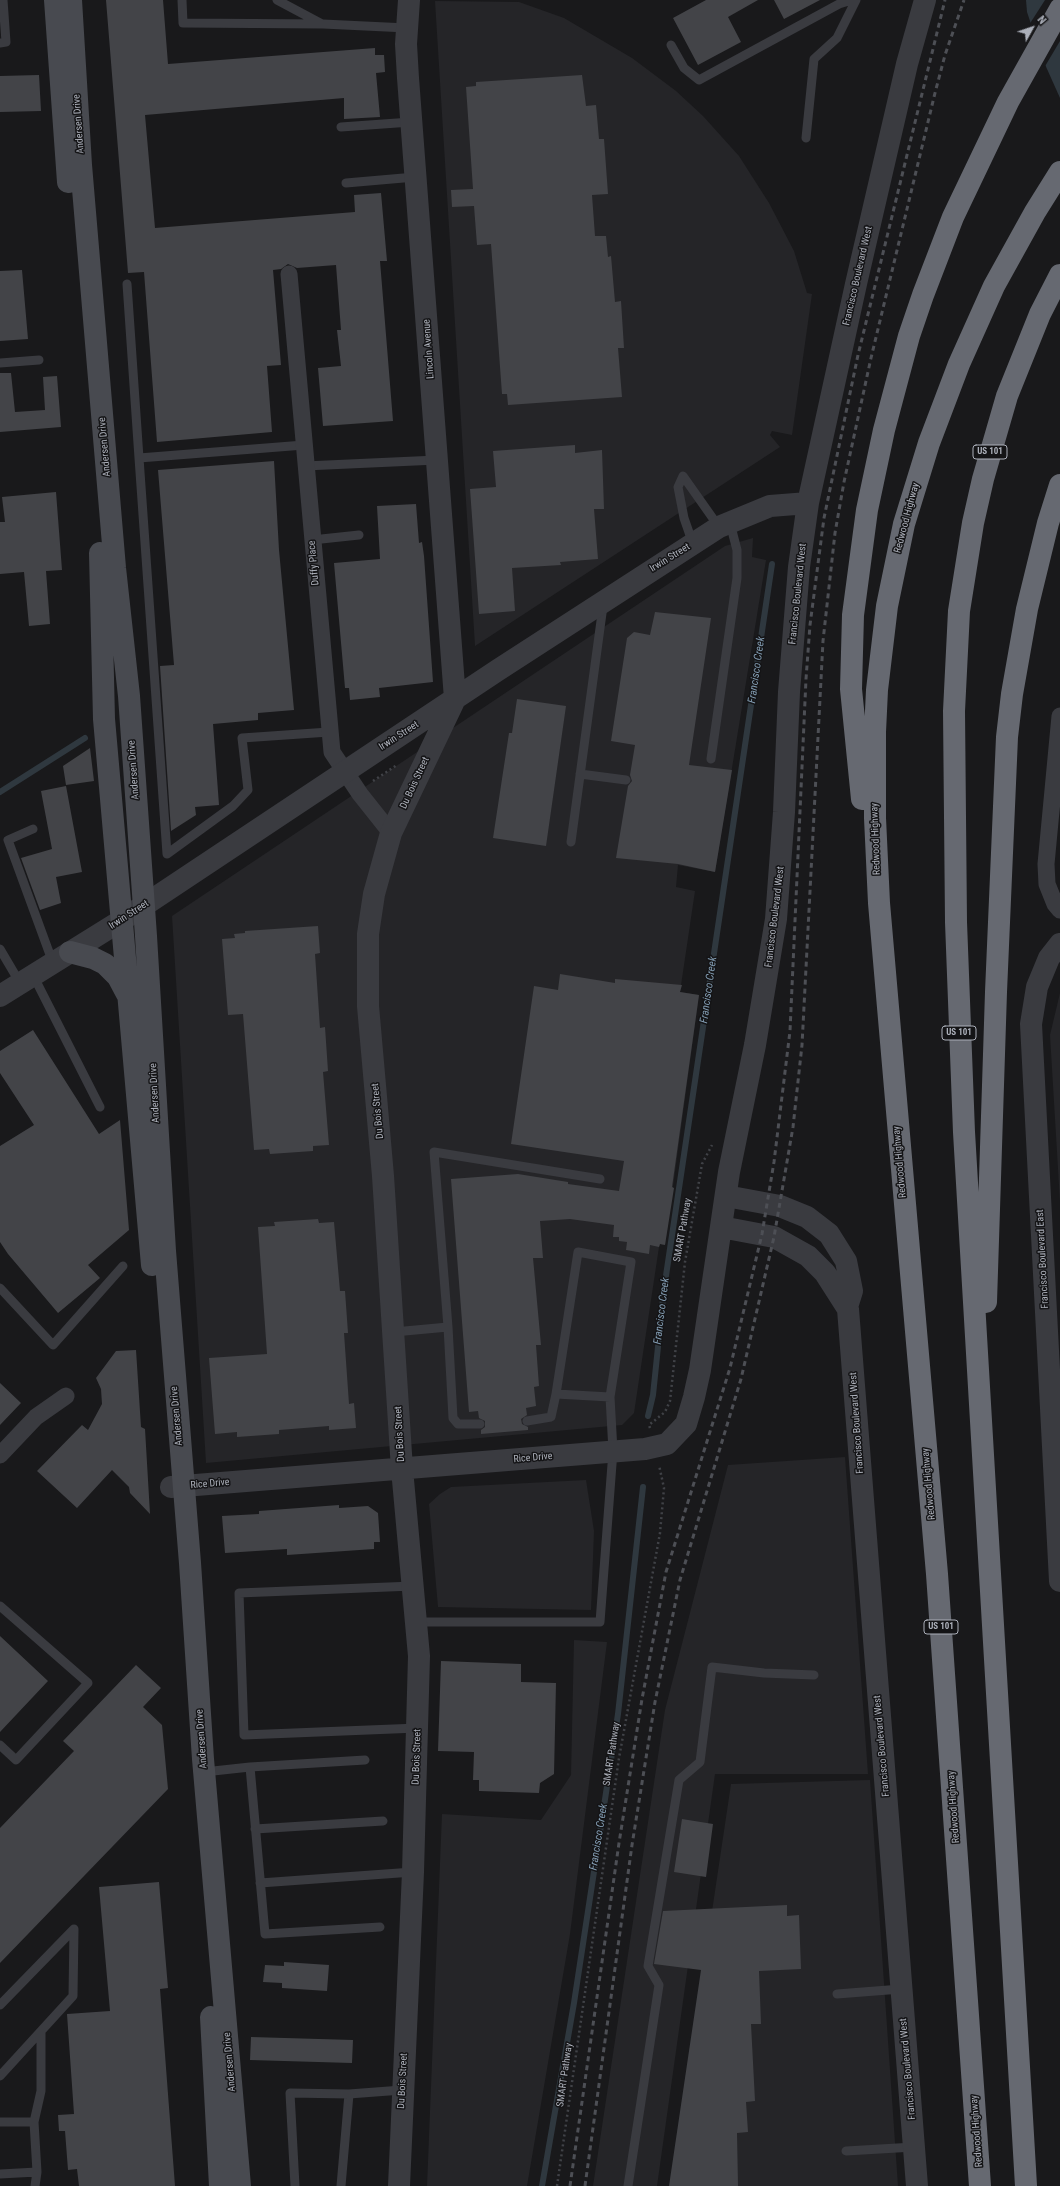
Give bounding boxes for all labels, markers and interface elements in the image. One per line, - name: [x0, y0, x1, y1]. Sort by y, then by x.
- north arrow: [1012, 8, 1052, 48]
- text: N: [1034, 13, 1049, 27]
- street label: Andersen Drive: [71, 94, 87, 154]
- street label: Francisco Boulevard West: [841, 225, 875, 327]
- street label: Lincoln Avenue: [421, 319, 437, 379]
- street label: Andersen Drive: [96, 417, 114, 477]
- road number: US 101: [973, 445, 1007, 459]
- street label: Redwood Highway: [892, 481, 922, 555]
- street label: Duffy Place: [306, 540, 322, 586]
- street label: Irwin Street: [648, 541, 692, 575]
- street label: Francisco Boulevard West: [787, 543, 809, 645]
- water label: Francisco Creek: [746, 636, 768, 704]
- street label: Irwin Street: [377, 719, 421, 753]
- street label: Andersen Drive: [126, 740, 142, 800]
- street label: Du Bois Street: [398, 755, 432, 811]
- street label: Redwood Highway: [869, 803, 883, 875]
- street label: Francisco Boulevard West: [763, 866, 787, 968]
- street label: Irwin Street: [107, 898, 151, 932]
- water label: Francisco Creek: [698, 956, 720, 1024]
- road number: US 101: [942, 1026, 976, 1040]
- street label: Andersen Drive: [147, 1063, 163, 1123]
- street label: Du Bois Street: [370, 1083, 386, 1139]
- street label: Redwood Highway: [891, 1125, 909, 1199]
- street label: SMART Pathway: [671, 1197, 695, 1263]
- street label: Francisco Boulevard East: [1034, 1209, 1052, 1309]
- water label: Francisco Creek: [651, 1277, 673, 1345]
- street label: Francisco Boulevard West: [847, 1372, 867, 1474]
- street label: Andersen Drive: [168, 1386, 186, 1446]
- street label: Du Bois Street: [393, 1406, 407, 1462]
- street label: Redwood Highway: [920, 1447, 938, 1521]
- street label: Rice Drive: [513, 1450, 553, 1466]
- street label: Rice Drive: [190, 1476, 230, 1492]
- road number: US 101: [924, 1620, 958, 1634]
- street label: Francisco Boulevard West: [872, 1695, 892, 1797]
- street label: Andersen Drive: [194, 1709, 210, 1769]
- street label: SMART Pathway: [601, 1721, 623, 1787]
- street label: Du Bois Street: [410, 1729, 424, 1785]
- street label: Redwood Highway: [945, 1770, 963, 1844]
- water label: Francisco Creek: [587, 1803, 611, 1871]
- street label: Francisco Boulevard West: [898, 2018, 918, 2120]
- street label: Andersen Drive: [221, 2032, 239, 2092]
- street label: SMART Pathway: [555, 2042, 575, 2108]
- street label: Du Bois Street: [396, 2053, 410, 2109]
- street label: Redwood Highway: [968, 2094, 986, 2168]

